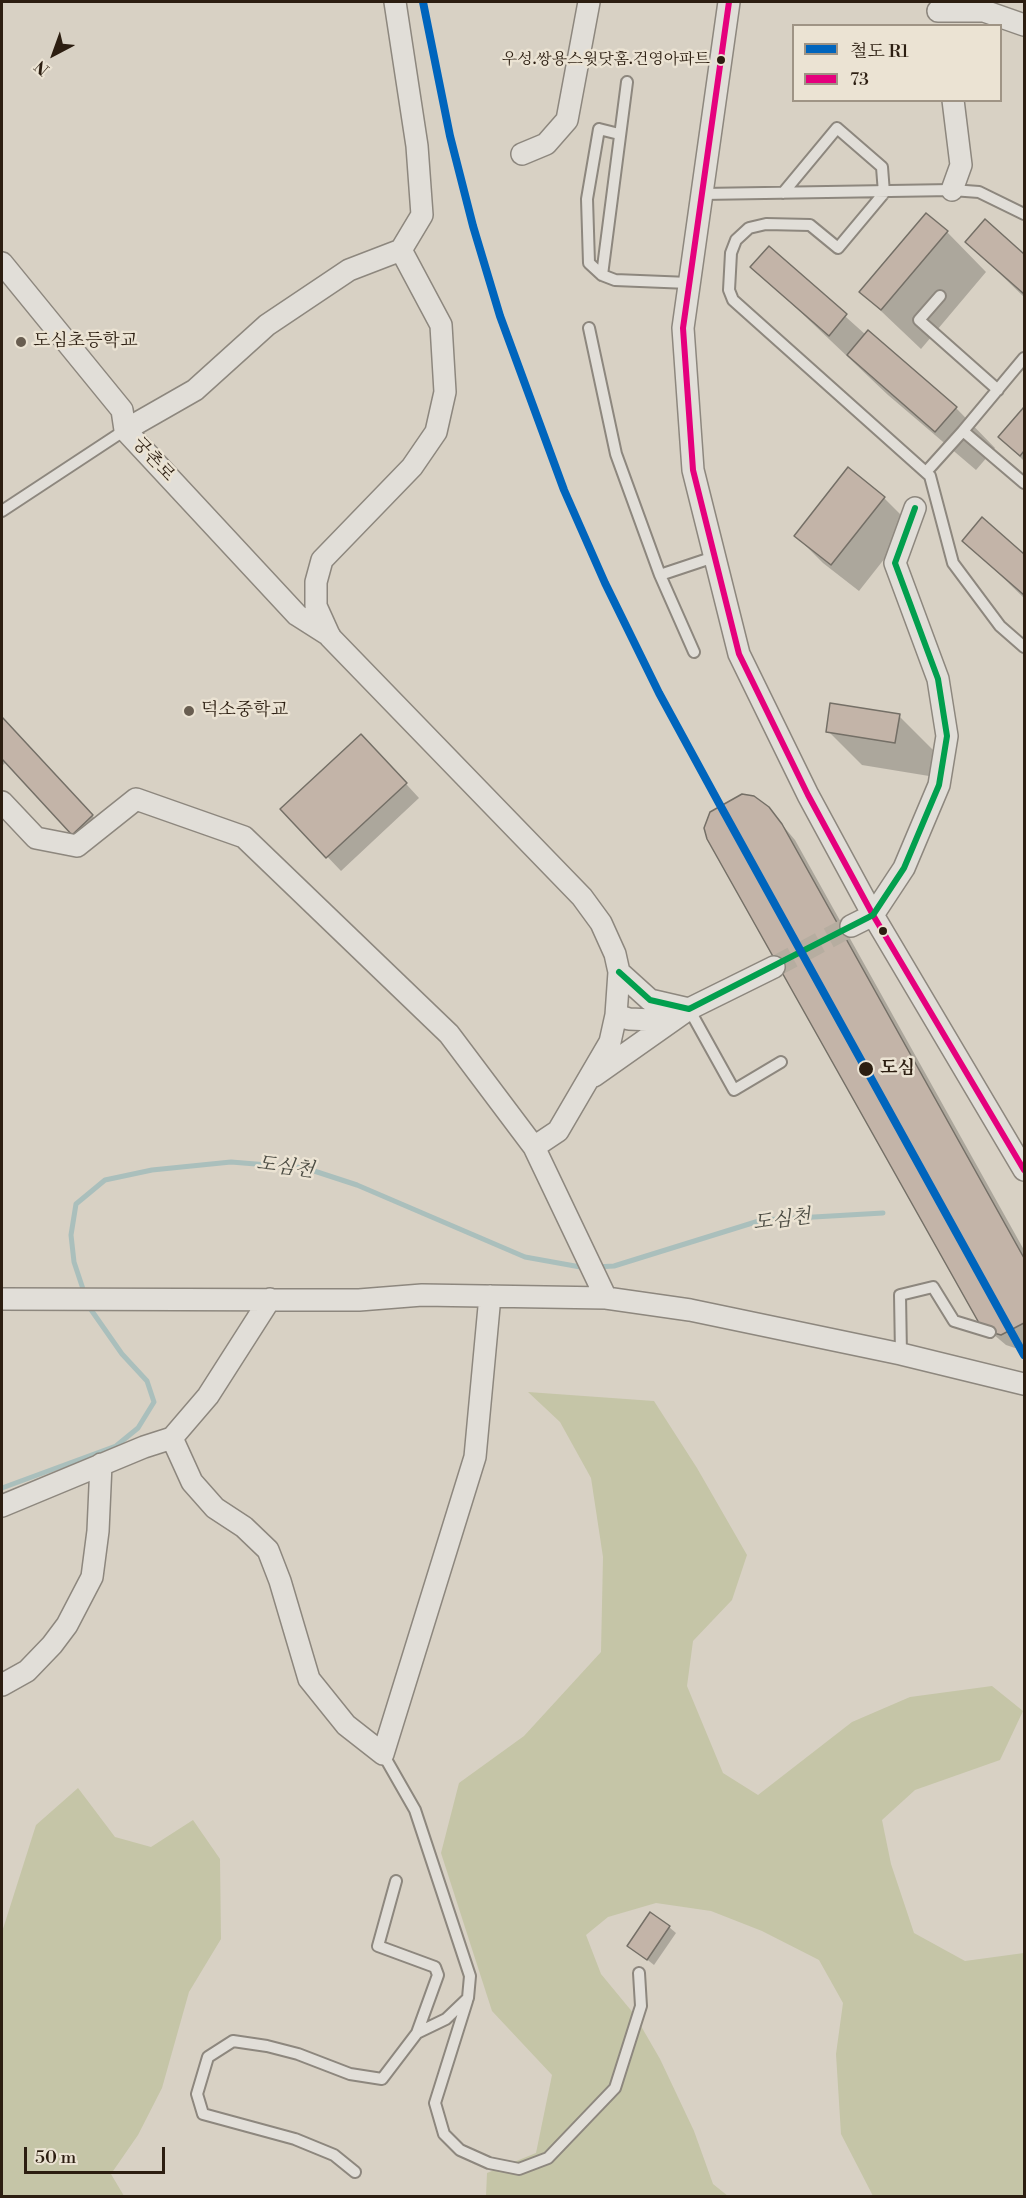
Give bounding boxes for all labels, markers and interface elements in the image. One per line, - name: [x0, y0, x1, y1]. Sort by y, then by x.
- north arrow: [24, 24, 84, 84]
- legend: [792, 24, 1002, 102]
- text: 철도 R1: [850, 40, 909, 63]
- place label: 우성.쌍용스윗닷홈.건영아파트: [502, 50, 710, 70]
- marker: 우성.쌍용스윗닷홈.건영아파트: [715, 54, 727, 66]
- text: N: [31, 56, 54, 79]
- text: 73: [850, 68, 869, 91]
- place label: 도심초등학교: [33, 331, 137, 353]
- marker: 도심초등학교: [14, 335, 28, 349]
- street label: 궁촌로: [127, 434, 179, 486]
- place label: 덕소중학교: [201, 700, 288, 722]
- marker: 덕소중학교: [182, 704, 196, 718]
- unlabelled marker: [877, 925, 889, 937]
- place label: 도심: [880, 1058, 915, 1080]
- marker: 도심: [857, 1060, 875, 1078]
- water label: 도심천: [255, 1152, 315, 1184]
- water label: 도심천: [752, 1206, 812, 1236]
- scale bar: [27, 2135, 168, 2173]
- text: 50 m: [35, 2146, 76, 2169]

